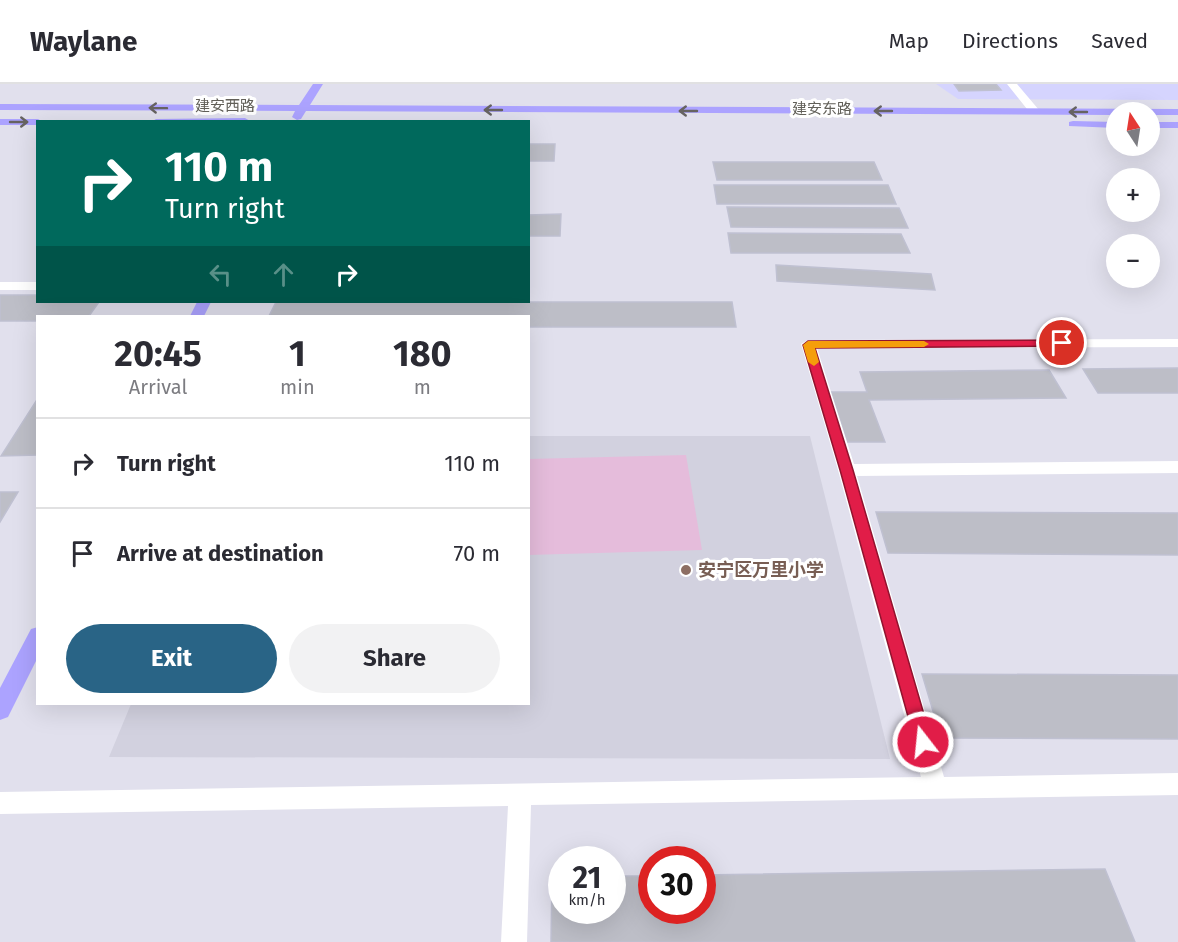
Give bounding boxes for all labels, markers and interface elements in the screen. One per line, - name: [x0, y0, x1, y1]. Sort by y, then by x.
- text: Waylane: [30, 25, 137, 58]
- text: Map: [889, 28, 929, 54]
- text: Directions: [962, 28, 1058, 54]
- text: Saved: [1091, 28, 1148, 54]
- street label: 建安西路: [195, 97, 255, 115]
- street label: 建安东路: [792, 100, 852, 118]
- one-way arrow: [149, 102, 169, 114]
- north arrow: [1106, 102, 1160, 156]
- map controls: [1106, 102, 1160, 288]
- one-way arrow: [483, 104, 503, 116]
- one-way arrow: [678, 105, 698, 117]
- one-way arrow: [873, 105, 893, 117]
- one-way arrow: [1068, 106, 1088, 118]
- one-way arrow: [8, 116, 28, 128]
- text: 110 m: [165, 142, 273, 192]
- icon: right: [66, 144, 144, 222]
- button: +: [1106, 168, 1160, 222]
- text: Turn right: [165, 193, 285, 225]
- button: −: [1106, 234, 1160, 288]
- icon: left: [204, 258, 237, 291]
- icon: ahead: [267, 258, 300, 291]
- icon: right: [330, 258, 363, 291]
- pin: [1036, 317, 1087, 368]
- icon: arrive: [1045, 326, 1078, 359]
- text: 20:45: [114, 332, 202, 376]
- text: 1: [289, 332, 306, 376]
- text: 180: [393, 332, 452, 376]
- text: Arrival: [129, 375, 187, 399]
- text: min: [280, 375, 315, 399]
- text: m: [414, 375, 431, 399]
- icon: right: [66, 447, 99, 480]
- text: Turn right: [117, 450, 216, 477]
- text: 110 m: [444, 450, 500, 477]
- icon: arrive: [66, 537, 99, 570]
- text: Arrive at destination: [117, 540, 324, 567]
- text: 70 m: [454, 540, 500, 567]
- place label: 安宁区万里小学: [698, 559, 824, 581]
- marker: 安宁区万里小学: [679, 563, 693, 577]
- button: Exit: [66, 624, 277, 693]
- button: Share: [289, 624, 500, 693]
- position arrow: [891, 710, 955, 774]
- speed limit sign: 30: [638, 846, 716, 924]
- text: 21: [573, 860, 601, 896]
- text: km/h: [568, 891, 606, 909]

